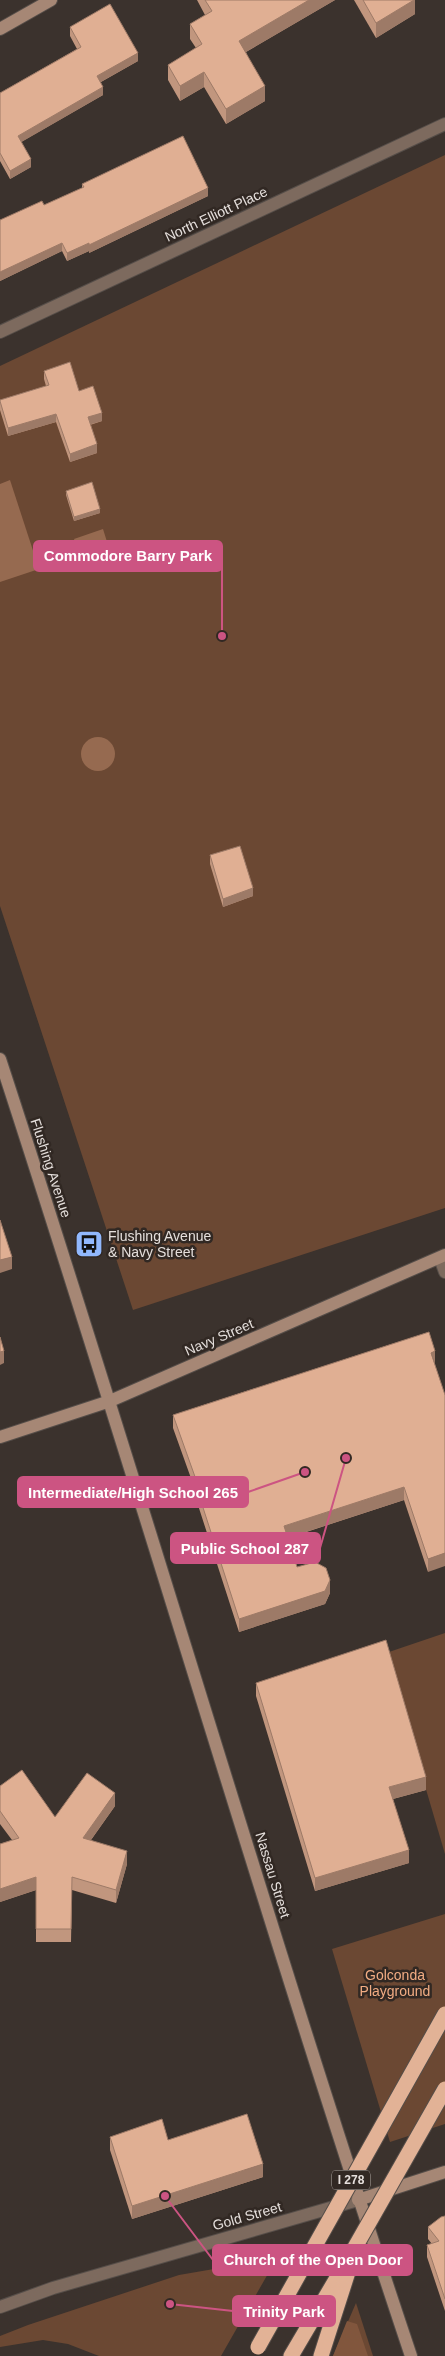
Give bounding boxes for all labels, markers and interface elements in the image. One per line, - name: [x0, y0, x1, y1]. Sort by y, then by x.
- street label: North Elliott Place: [162, 183, 270, 245]
- callout: Commodore Barry Park: [34, 541, 222, 571]
- text: Commodore Barry Park: [44, 547, 213, 564]
- street label: Flushing Avenue: [27, 1116, 75, 1220]
- place label: Flushing Avenue & Navy Street: [108, 1228, 211, 1260]
- bus stop icon: Flushing Avenue & Navy Street: [74, 1229, 104, 1259]
- street label: Navy Street: [182, 1315, 256, 1359]
- callout: Intermediate/High School 265: [18, 1477, 248, 1507]
- text: Intermediate/High School 265: [28, 1484, 238, 1501]
- callout: Public School 287: [171, 1533, 320, 1563]
- text: Public School 287: [181, 1540, 309, 1557]
- street label: Nassau Street: [252, 1830, 294, 1920]
- park label: Golconda Playground: [360, 1967, 430, 1999]
- road number: I 278: [332, 2170, 370, 2190]
- street label: Gold Street: [211, 2199, 283, 2233]
- callout: Church of the Open Door: [213, 2245, 412, 2275]
- text: Church of the Open Door: [223, 2251, 403, 2268]
- callout: Trinity Park: [233, 2296, 335, 2326]
- text: Trinity Park: [243, 2303, 326, 2320]

